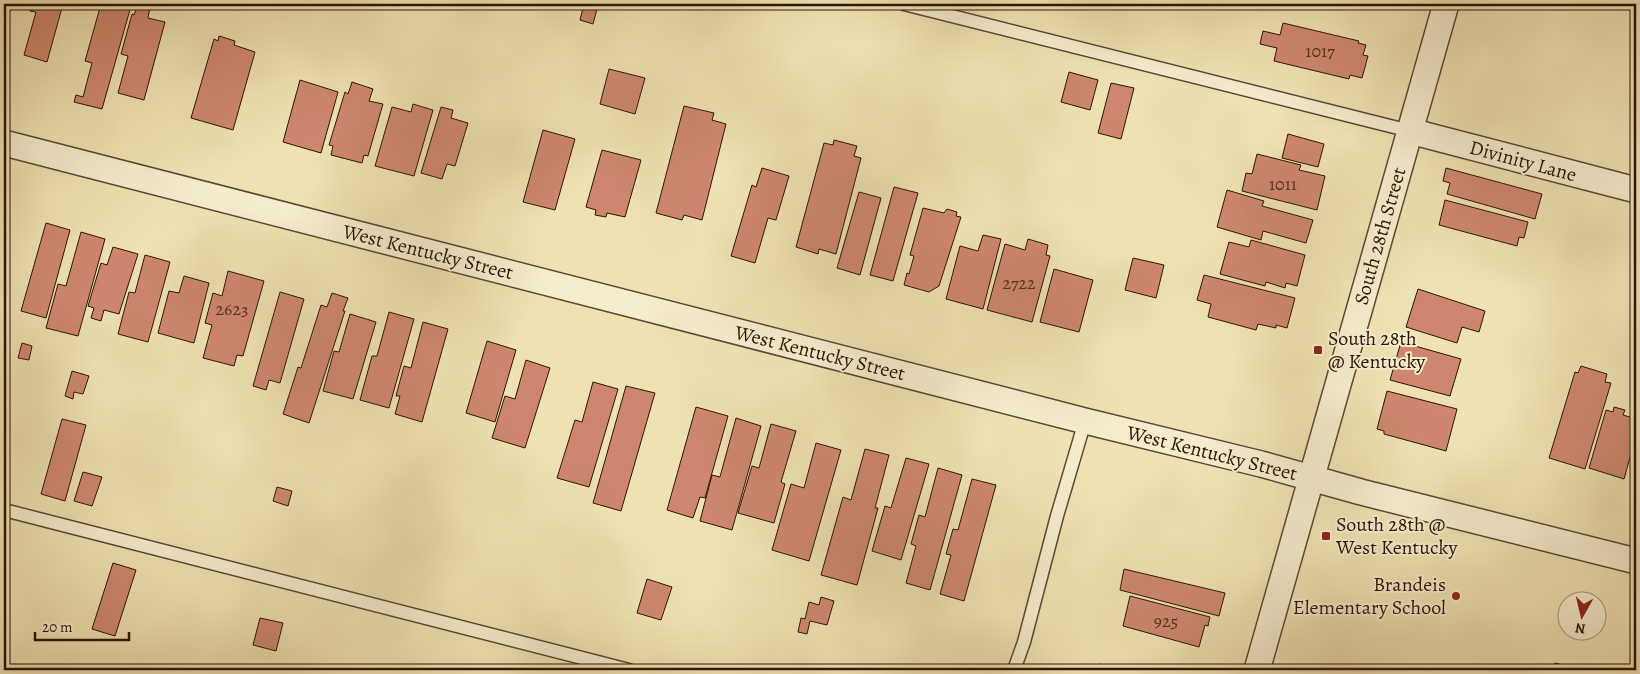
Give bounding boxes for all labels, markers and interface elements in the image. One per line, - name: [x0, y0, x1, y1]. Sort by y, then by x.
- house number: 1017: [1305, 39, 1335, 63]
- street label: Divinity Lane: [1467, 134, 1580, 188]
- street label: South 28th Street: [1347, 164, 1413, 308]
- house number: 1011: [1269, 172, 1297, 196]
- street label: West Kentucky Street: [339, 218, 516, 286]
- house number: 2722: [1002, 271, 1036, 295]
- house number: 2623: [216, 297, 248, 321]
- street label: West Kentucky Street: [731, 319, 908, 387]
- place label: South 28th @ Kentucky: [1328, 325, 1426, 375]
- marker: South 28th @ Kentucky: [1312, 344, 1324, 356]
- street label: West Kentucky Street: [1123, 419, 1300, 487]
- place label: South 28th @ West Kentucky: [1335, 511, 1458, 561]
- marker: South 28th @ West Kentucky: [1320, 530, 1332, 542]
- place label: Brandeis Elementary School: [1293, 571, 1446, 621]
- marker: Brandeis Elementary School: [1450, 590, 1462, 602]
- north arrow: [1558, 592, 1608, 642]
- scale bar: [35, 609, 129, 641]
- house number: 925: [1154, 609, 1178, 633]
- text: 20 m: [42, 617, 73, 637]
- text: N: [1574, 618, 1587, 638]

